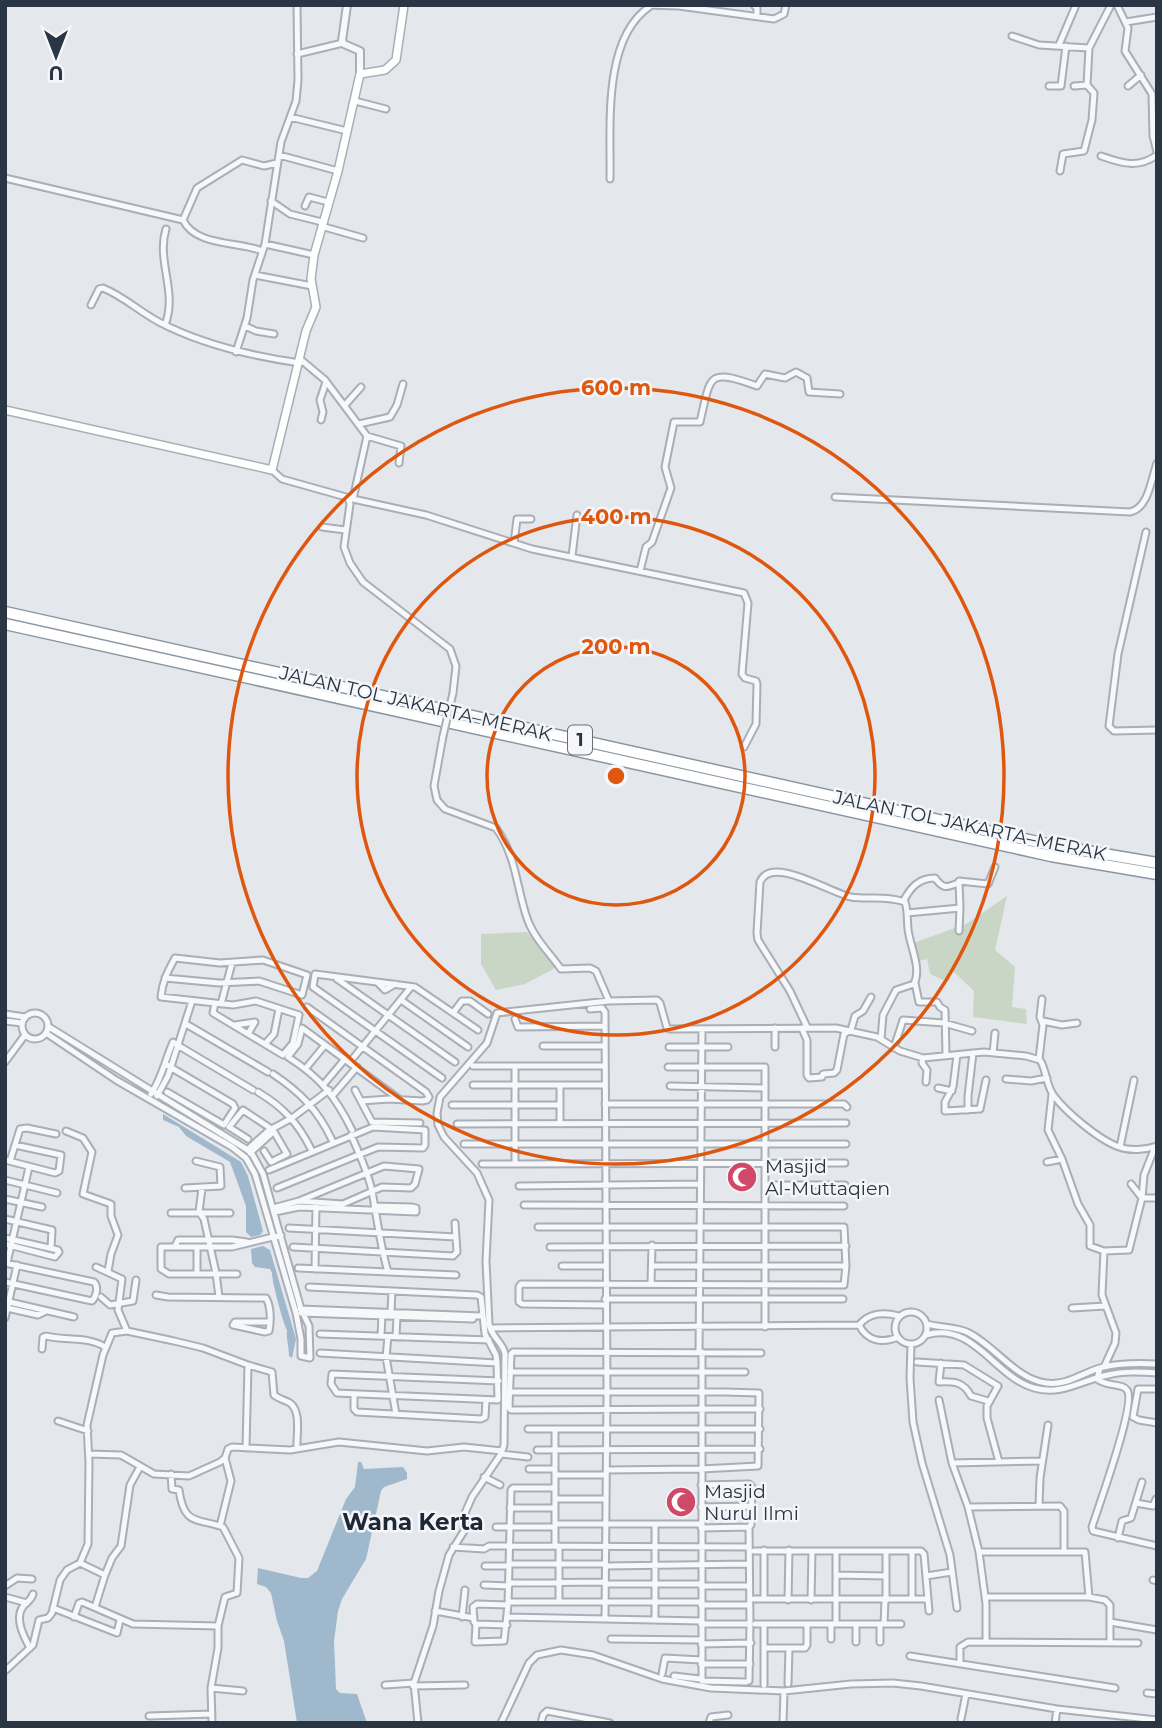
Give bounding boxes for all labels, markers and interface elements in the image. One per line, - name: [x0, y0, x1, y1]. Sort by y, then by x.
- north arrow: [21, 21, 91, 91]
- text: U: [49, 61, 63, 84]
- text: 600 m: [581, 375, 651, 400]
- text: 400 m: [581, 504, 651, 529]
- text: 200 m: [582, 634, 650, 659]
- street label: JALAN TOL JAKARTA–MERAK: [277, 661, 555, 746]
- road number: 1: [568, 726, 592, 754]
- centre of rings: [604, 764, 628, 788]
- street label: JALAN TOL JAKARTA–MERAK: [830, 785, 1109, 866]
- place label: Masjid Al-Muttaqien: [765, 1155, 890, 1200]
- mosque icon: Masjid Al-Muttaqien: [725, 1160, 759, 1194]
- place label: Masjid Nurul Ilmi: [704, 1480, 799, 1525]
- mosque icon: Masjid Nurul Ilmi: [664, 1485, 698, 1519]
- district label: Wana Kerta: [342, 1508, 484, 1536]

